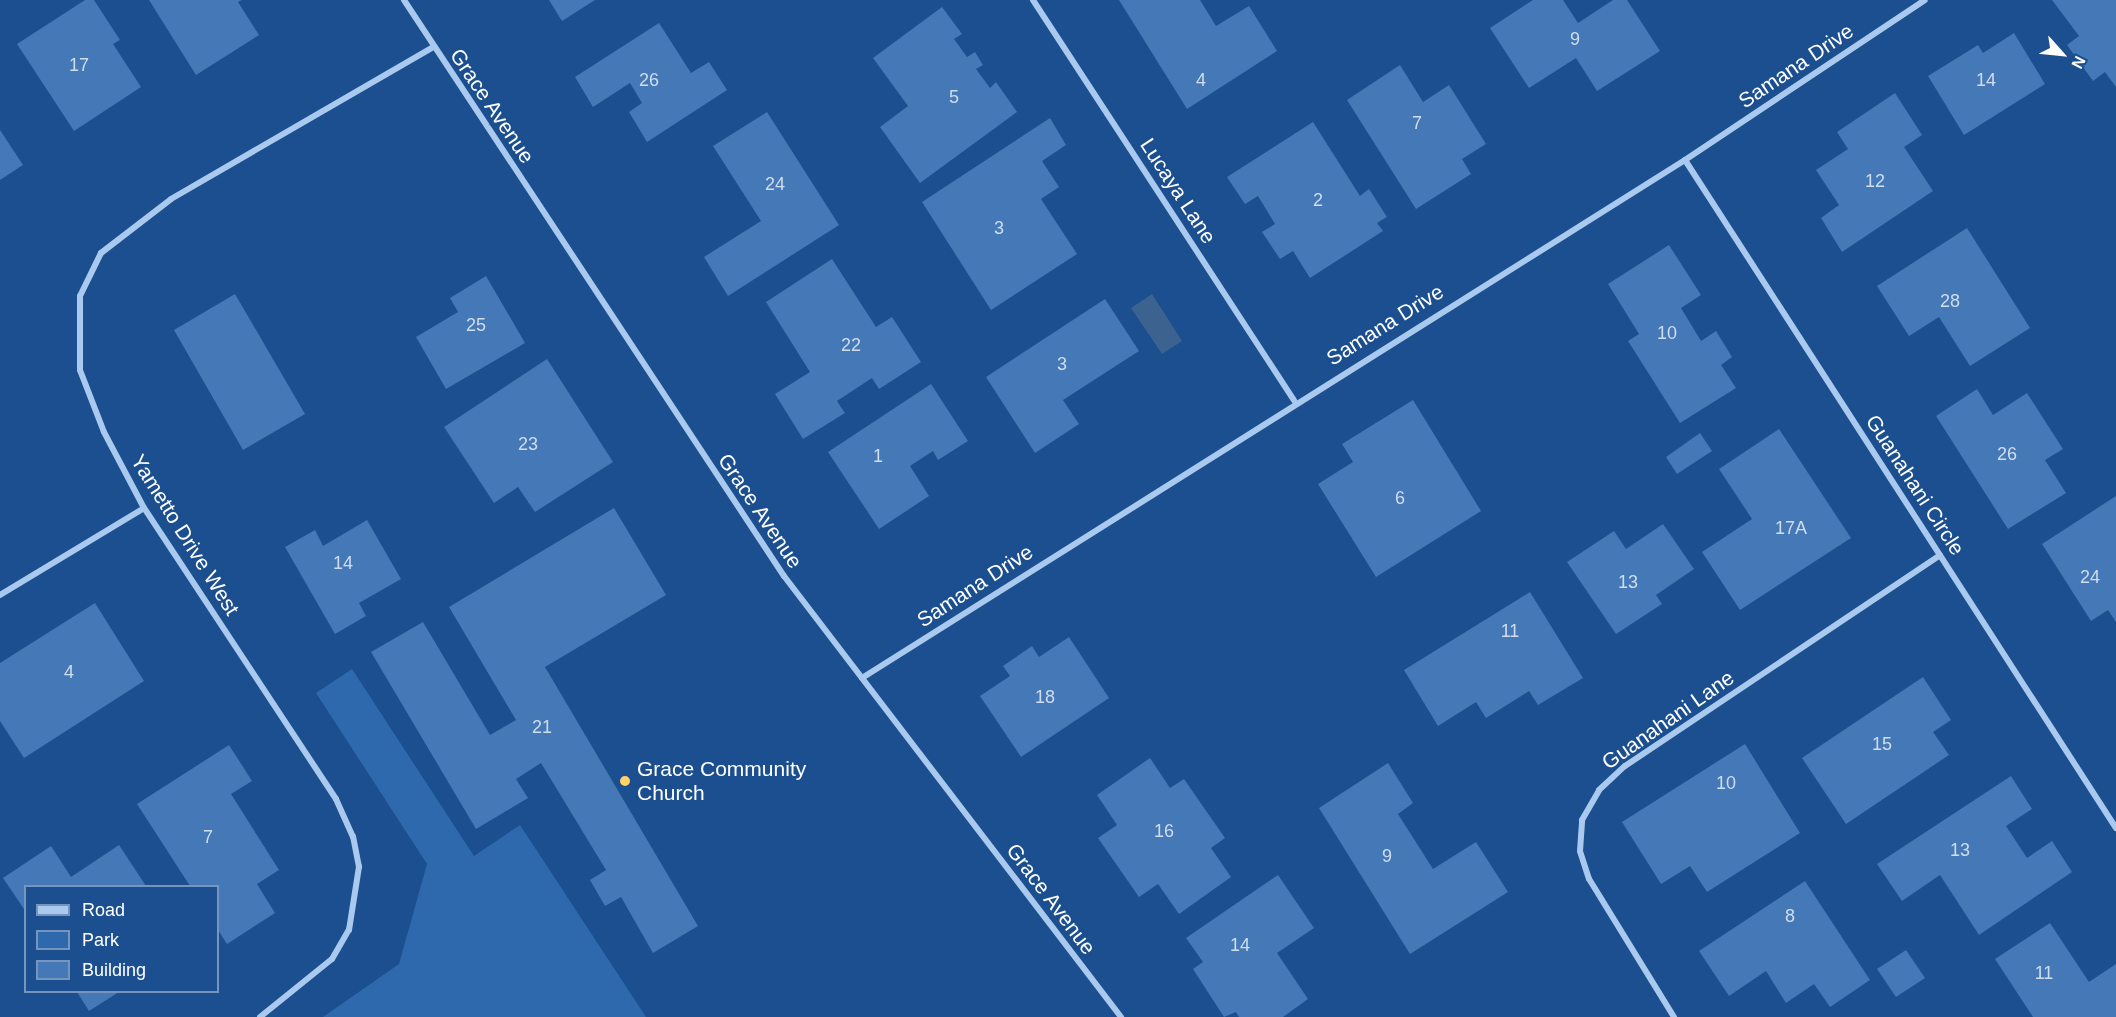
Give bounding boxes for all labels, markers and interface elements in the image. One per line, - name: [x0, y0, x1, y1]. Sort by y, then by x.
- street label: Samana Drive: [1734, 18, 1858, 114]
- north arrow: [2032, 24, 2092, 84]
- house number: 9: [1570, 28, 1580, 50]
- street label: Grace Avenue: [444, 43, 540, 169]
- text: N: [2068, 53, 2089, 71]
- house number: 17: [69, 54, 89, 76]
- house number: 26: [639, 69, 659, 91]
- house number: 4: [1196, 69, 1206, 91]
- house number: 14: [1976, 69, 1996, 91]
- house number: 5: [949, 86, 959, 108]
- house number: 7: [1412, 112, 1422, 134]
- street label: Lucaya Lane: [1135, 134, 1221, 248]
- house number: 12: [1865, 170, 1885, 192]
- house number: 24: [765, 173, 785, 195]
- house number: 2: [1313, 189, 1323, 211]
- house number: 3: [994, 217, 1004, 239]
- street label: Samana Drive: [1322, 279, 1448, 371]
- house number: 28: [1940, 290, 1960, 312]
- house number: 25: [466, 314, 486, 336]
- house number: 10: [1657, 322, 1677, 344]
- house number: 22: [841, 334, 861, 356]
- house number: 3: [1057, 353, 1067, 375]
- street label: Guanahani Circle: [1860, 410, 1970, 560]
- house number: 23: [518, 433, 538, 455]
- house number: 26: [1997, 443, 2017, 465]
- house number: 1: [873, 445, 883, 467]
- street label: Grace Avenue: [712, 448, 808, 574]
- street label: Yametto Drive West: [125, 450, 245, 620]
- house number: 6: [1395, 487, 1405, 509]
- house number: 17A: [1775, 517, 1807, 539]
- street label: Samana Drive: [912, 539, 1038, 633]
- house number: 14: [333, 552, 353, 574]
- house number: 24: [2080, 566, 2100, 588]
- house number: 13: [1618, 571, 1638, 593]
- house number: 11: [1501, 620, 1519, 642]
- house number: 4: [64, 661, 74, 683]
- street label: Guanahani Lane: [1597, 665, 1739, 775]
- house number: 18: [1035, 686, 1055, 708]
- house number: 21: [532, 716, 552, 738]
- house number: 15: [1872, 733, 1892, 755]
- place label: Grace Community Church: [637, 756, 806, 806]
- house number: 10: [1716, 772, 1736, 794]
- marker: Grace Community Church: [618, 774, 632, 788]
- house number: 16: [1154, 820, 1174, 842]
- house number: 7: [203, 826, 213, 848]
- street label: Grace Avenue: [1001, 838, 1101, 960]
- house number: 13: [1950, 839, 1970, 861]
- house number: 9: [1382, 845, 1392, 867]
- legend: [24, 885, 219, 993]
- text: Road: [82, 900, 125, 920]
- house number: 8: [1785, 905, 1795, 927]
- text: Park: [82, 930, 119, 950]
- house number: 14: [1230, 934, 1250, 956]
- text: Building: [82, 960, 146, 980]
- house number: 11: [2035, 962, 2053, 984]

